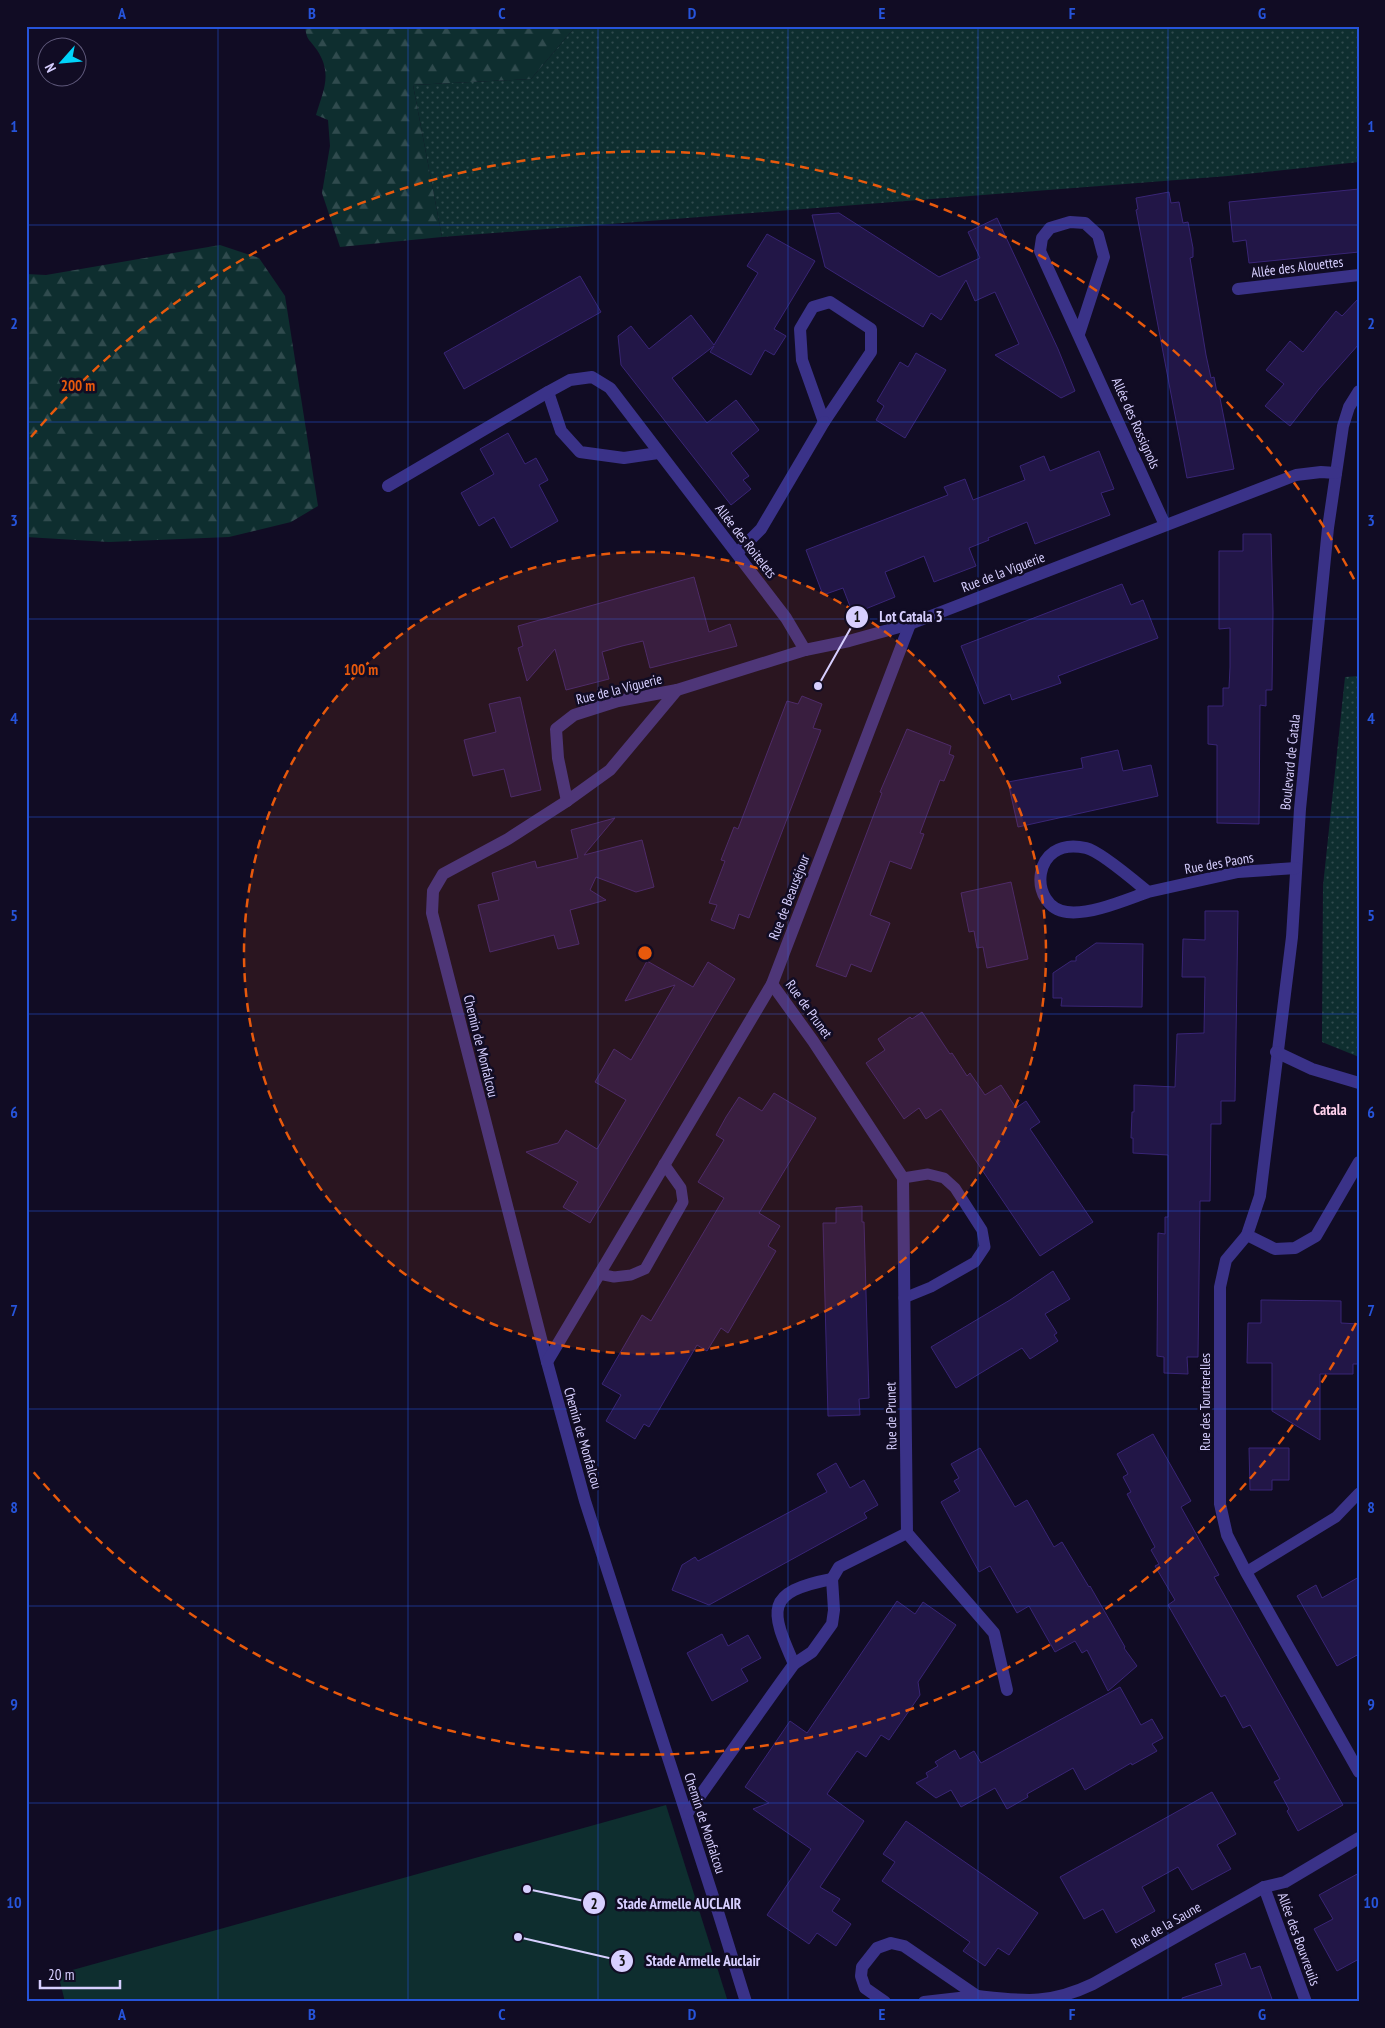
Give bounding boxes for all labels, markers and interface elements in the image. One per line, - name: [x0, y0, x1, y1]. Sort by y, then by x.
- text: A: [117, 3, 127, 23]
- text: B: [308, 3, 316, 23]
- text: C: [498, 3, 506, 23]
- text: D: [688, 3, 697, 23]
- text: E: [879, 3, 886, 23]
- text: F: [1069, 3, 1076, 23]
- text: G: [1258, 3, 1266, 23]
- north arrow: [38, 38, 88, 88]
- text: N: [41, 60, 60, 75]
- text: 1: [10, 116, 18, 136]
- text: 1: [1367, 116, 1375, 136]
- street label: Allée des Alouettes: [1250, 252, 1344, 282]
- text: 2: [10, 313, 18, 333]
- text: 2: [1367, 313, 1375, 333]
- street label: Allée des Rossignols: [1108, 375, 1164, 472]
- text: 200 m: [61, 376, 95, 395]
- street label: Allée des Roitelets: [711, 500, 781, 582]
- text: 3: [10, 510, 18, 530]
- text: 3: [1367, 510, 1375, 530]
- street label: Rue de la Viguerie: [959, 548, 1047, 596]
- callout: Lot Catala 3: [844, 602, 953, 632]
- text: 1: [853, 607, 861, 626]
- text: Lot Catala 3: [879, 607, 943, 626]
- text: 100 m: [344, 660, 378, 679]
- street label: Rue de la Viguerie: [574, 670, 664, 708]
- text: 4: [10, 708, 18, 728]
- text: 4: [1367, 708, 1375, 728]
- street label: Boulevard de Catala: [1276, 713, 1304, 811]
- street label: Rue des Paons: [1183, 848, 1255, 878]
- street label: Rue de Beauséjour: [764, 852, 814, 942]
- text: 5: [10, 905, 18, 925]
- text: 5: [1367, 905, 1375, 925]
- centre of rings: [636, 944, 654, 962]
- street label: Rue de Prunet: [782, 976, 836, 1042]
- street label: Chemin de Monfalcou: [460, 993, 502, 1099]
- district label: Catala: [1313, 1100, 1347, 1119]
- text: 6: [10, 1102, 18, 1122]
- text: 6: [1367, 1102, 1375, 1122]
- text: 7: [10, 1300, 18, 1320]
- text: 7: [1367, 1300, 1375, 1320]
- street label: Rue des Tourterelles: [1196, 1353, 1214, 1451]
- street label: Rue de Prunet: [881, 1382, 901, 1450]
- street label: Chemin de Monfalcou: [560, 1385, 606, 1491]
- text: 8: [10, 1497, 18, 1517]
- text: 8: [1367, 1497, 1375, 1517]
- text: 9: [10, 1694, 18, 1714]
- text: 9: [1367, 1694, 1375, 1714]
- street label: Chemin de Monfalcou: [680, 1770, 730, 1876]
- callout: Stade Armelle AUCLAIR: [581, 1888, 752, 1918]
- street label: Allée des Bouvreuils: [1274, 1890, 1324, 1988]
- text: 10: [6, 1892, 22, 1912]
- text: 10: [1363, 1892, 1379, 1912]
- text: 2: [590, 1894, 598, 1913]
- text: Stade Armelle AUCLAIR: [617, 1894, 742, 1913]
- street label: Rue de la Saune: [1128, 1898, 1204, 1952]
- callout: Stade Armelle Auclair: [610, 1946, 770, 1976]
- text: 3: [618, 1951, 626, 1970]
- text: Stade Armelle Auclair: [646, 1951, 761, 1970]
- scale bar: [40, 1958, 120, 1990]
- text: 20 m: [48, 1965, 74, 1984]
- text: A: [117, 2004, 127, 2024]
- text: B: [308, 2004, 316, 2024]
- text: C: [498, 2004, 506, 2024]
- text: D: [688, 2004, 697, 2024]
- text: E: [879, 2004, 886, 2024]
- text: F: [1069, 2004, 1076, 2024]
- text: G: [1258, 2004, 1266, 2024]

